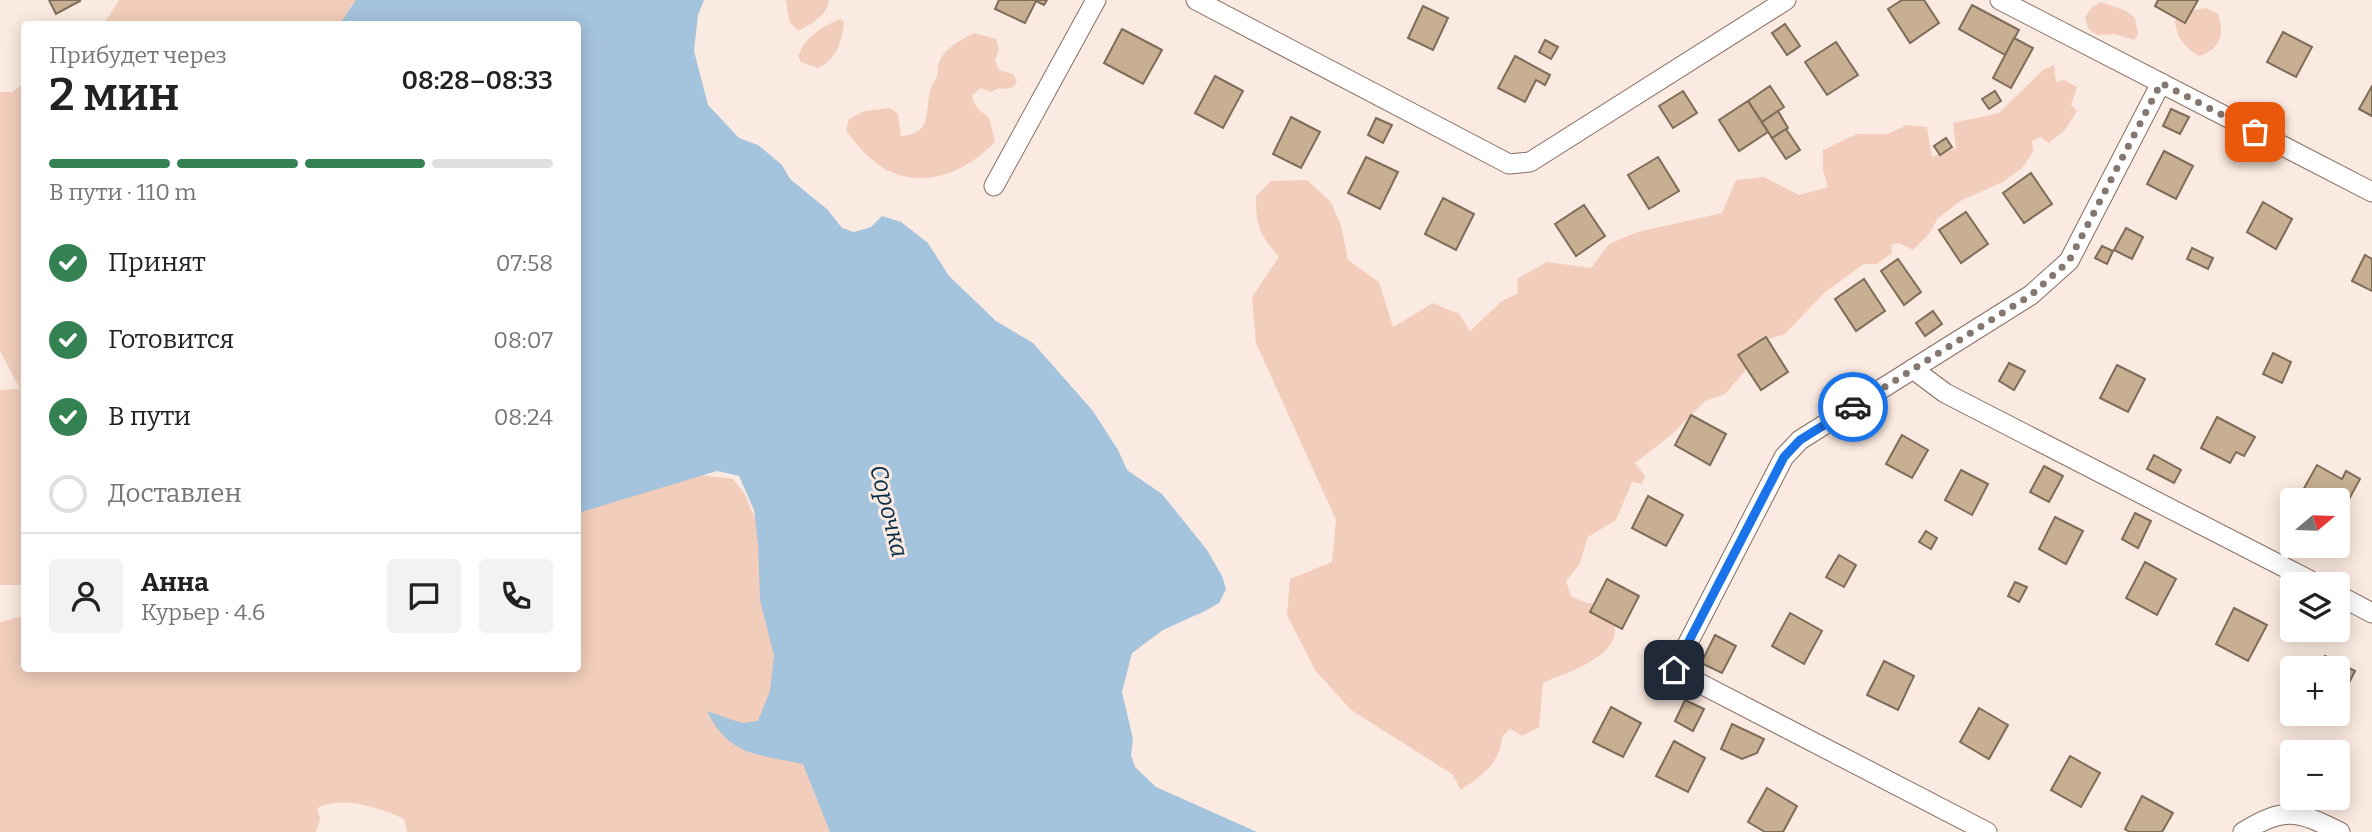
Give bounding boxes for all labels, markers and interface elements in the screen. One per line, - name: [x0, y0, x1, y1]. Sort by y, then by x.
- text: Прибудет через: [49, 41, 227, 69]
- text: 08:28–08:33: [401, 65, 553, 96]
- text: 2 мин: [49, 67, 179, 122]
- pin: [2225, 102, 2285, 162]
- icon: bag: [2236, 113, 2274, 151]
- text: В пути · 110 m: [49, 178, 196, 206]
- icon: check: [49, 244, 87, 282]
- text: Принят: [108, 247, 206, 278]
- text: 07:58: [496, 249, 553, 277]
- icon: check: [49, 321, 87, 359]
- text: Готовится: [108, 324, 234, 355]
- text: 08:07: [493, 326, 553, 354]
- courier: [1818, 372, 1888, 442]
- icon: car: [1834, 388, 1872, 426]
- icon: check: [49, 398, 87, 436]
- text: В пути: [108, 401, 191, 432]
- text: 08:24: [494, 403, 553, 431]
- water label: Сорочка: [864, 462, 914, 560]
- text: Доставлен: [108, 478, 242, 509]
- north arrow: [2280, 488, 2350, 558]
- map controls: [2280, 488, 2350, 810]
- button: person: [49, 559, 123, 633]
- button: chat: [387, 559, 461, 633]
- button: phone: [479, 559, 553, 633]
- text: Анна: [141, 567, 209, 598]
- button: layers: [2280, 572, 2350, 642]
- text: Курьер · 4.6: [141, 598, 265, 626]
- pin: [1644, 640, 1704, 700]
- icon: home: [1655, 651, 1693, 689]
- button: +: [2280, 656, 2350, 726]
- button: −: [2280, 740, 2350, 810]

